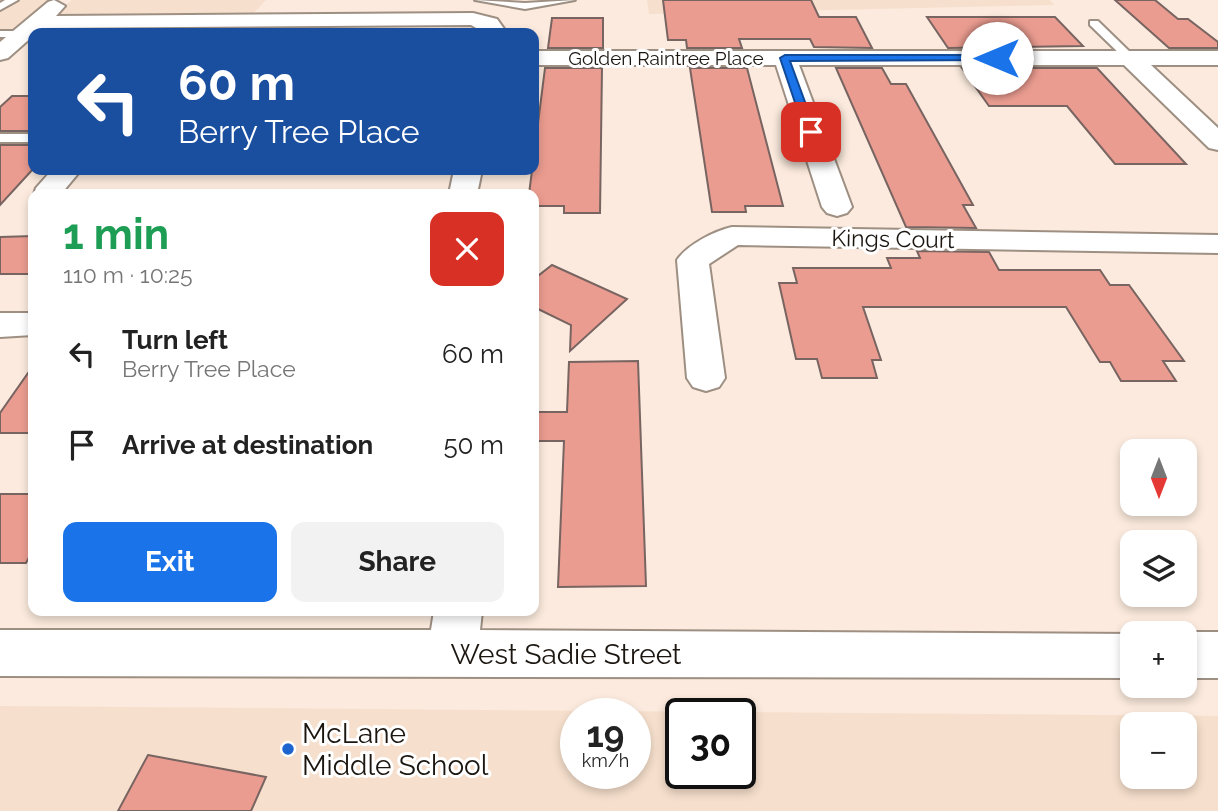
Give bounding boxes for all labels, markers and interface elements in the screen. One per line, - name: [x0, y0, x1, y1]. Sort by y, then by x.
- position arrow: [960, 21, 1034, 95]
- street label: Golden Raintree Place: [568, 47, 764, 69]
- text: 60 m: [178, 54, 295, 111]
- icon: left: [63, 56, 154, 147]
- pin: [781, 102, 841, 162]
- text: Berry Tree Place: [178, 113, 420, 150]
- icon: arrive: [792, 113, 830, 151]
- text: 1 min: [63, 210, 169, 259]
- button: close: [430, 212, 504, 286]
- street label: Kings Court: [831, 224, 955, 253]
- text: 110 m · 10:25: [63, 261, 193, 288]
- text: Turn left: [122, 325, 228, 355]
- icon: left: [63, 335, 101, 373]
- text: 60 m: [442, 339, 504, 369]
- text: Berry Tree Place: [122, 355, 296, 382]
- icon: arrive: [63, 426, 101, 464]
- text: Arrive at destination: [122, 430, 373, 460]
- text: 50 m: [443, 430, 504, 460]
- north arrow: [1120, 439, 1197, 516]
- map controls: [1120, 439, 1197, 789]
- button: Exit: [63, 522, 277, 602]
- button: Share: [291, 522, 504, 602]
- button: layers: [1120, 530, 1197, 607]
- button: +: [1120, 621, 1197, 698]
- street label: West Sadie Street: [451, 638, 682, 671]
- speed limit sign: 30: [665, 698, 756, 789]
- button: −: [1120, 712, 1197, 789]
- text: 19: [587, 714, 624, 755]
- place label: McLane Middle School: [302, 717, 489, 782]
- marker: McLane Middle School: [280, 741, 296, 757]
- text: km/h: [582, 750, 629, 771]

